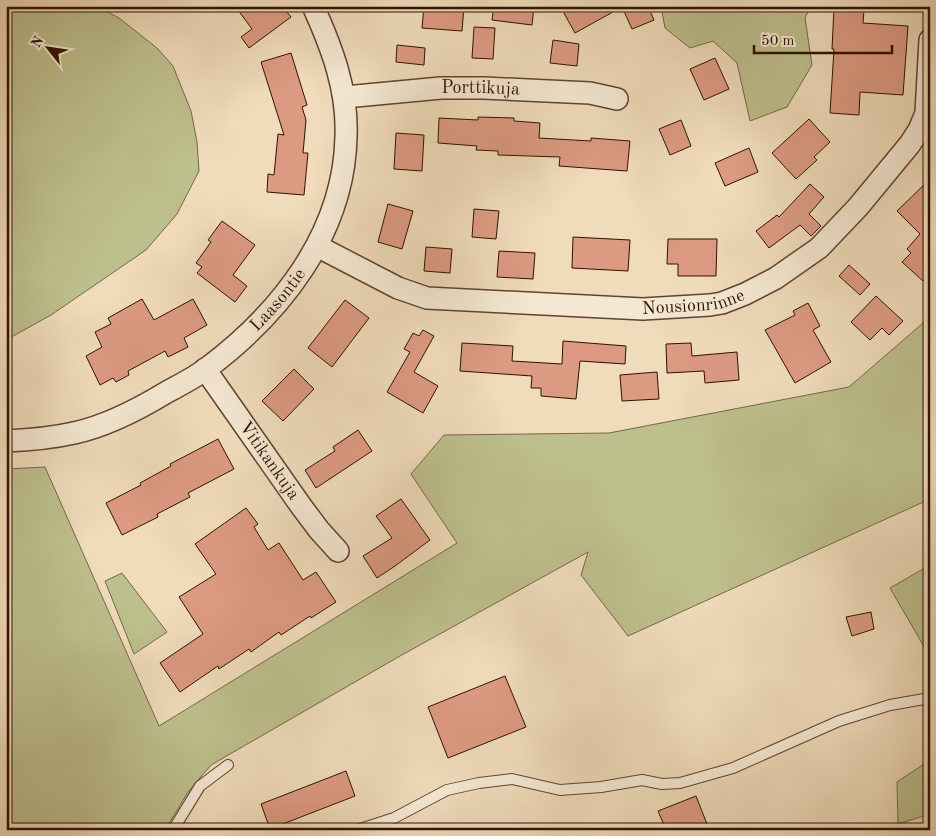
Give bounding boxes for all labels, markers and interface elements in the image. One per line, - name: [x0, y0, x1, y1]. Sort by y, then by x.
- north arrow: [22, 22, 72, 72]
- scale bar: [754, 22, 891, 54]
- text: N: [29, 34, 46, 50]
- text: 50 m: [761, 34, 795, 49]
- street label: Porttikuja: [441, 79, 520, 99]
- street label: Laasontie: [247, 265, 309, 335]
- street label: Nousionrinne: [641, 286, 747, 318]
- street label: Vitikankuja: [236, 418, 303, 503]

